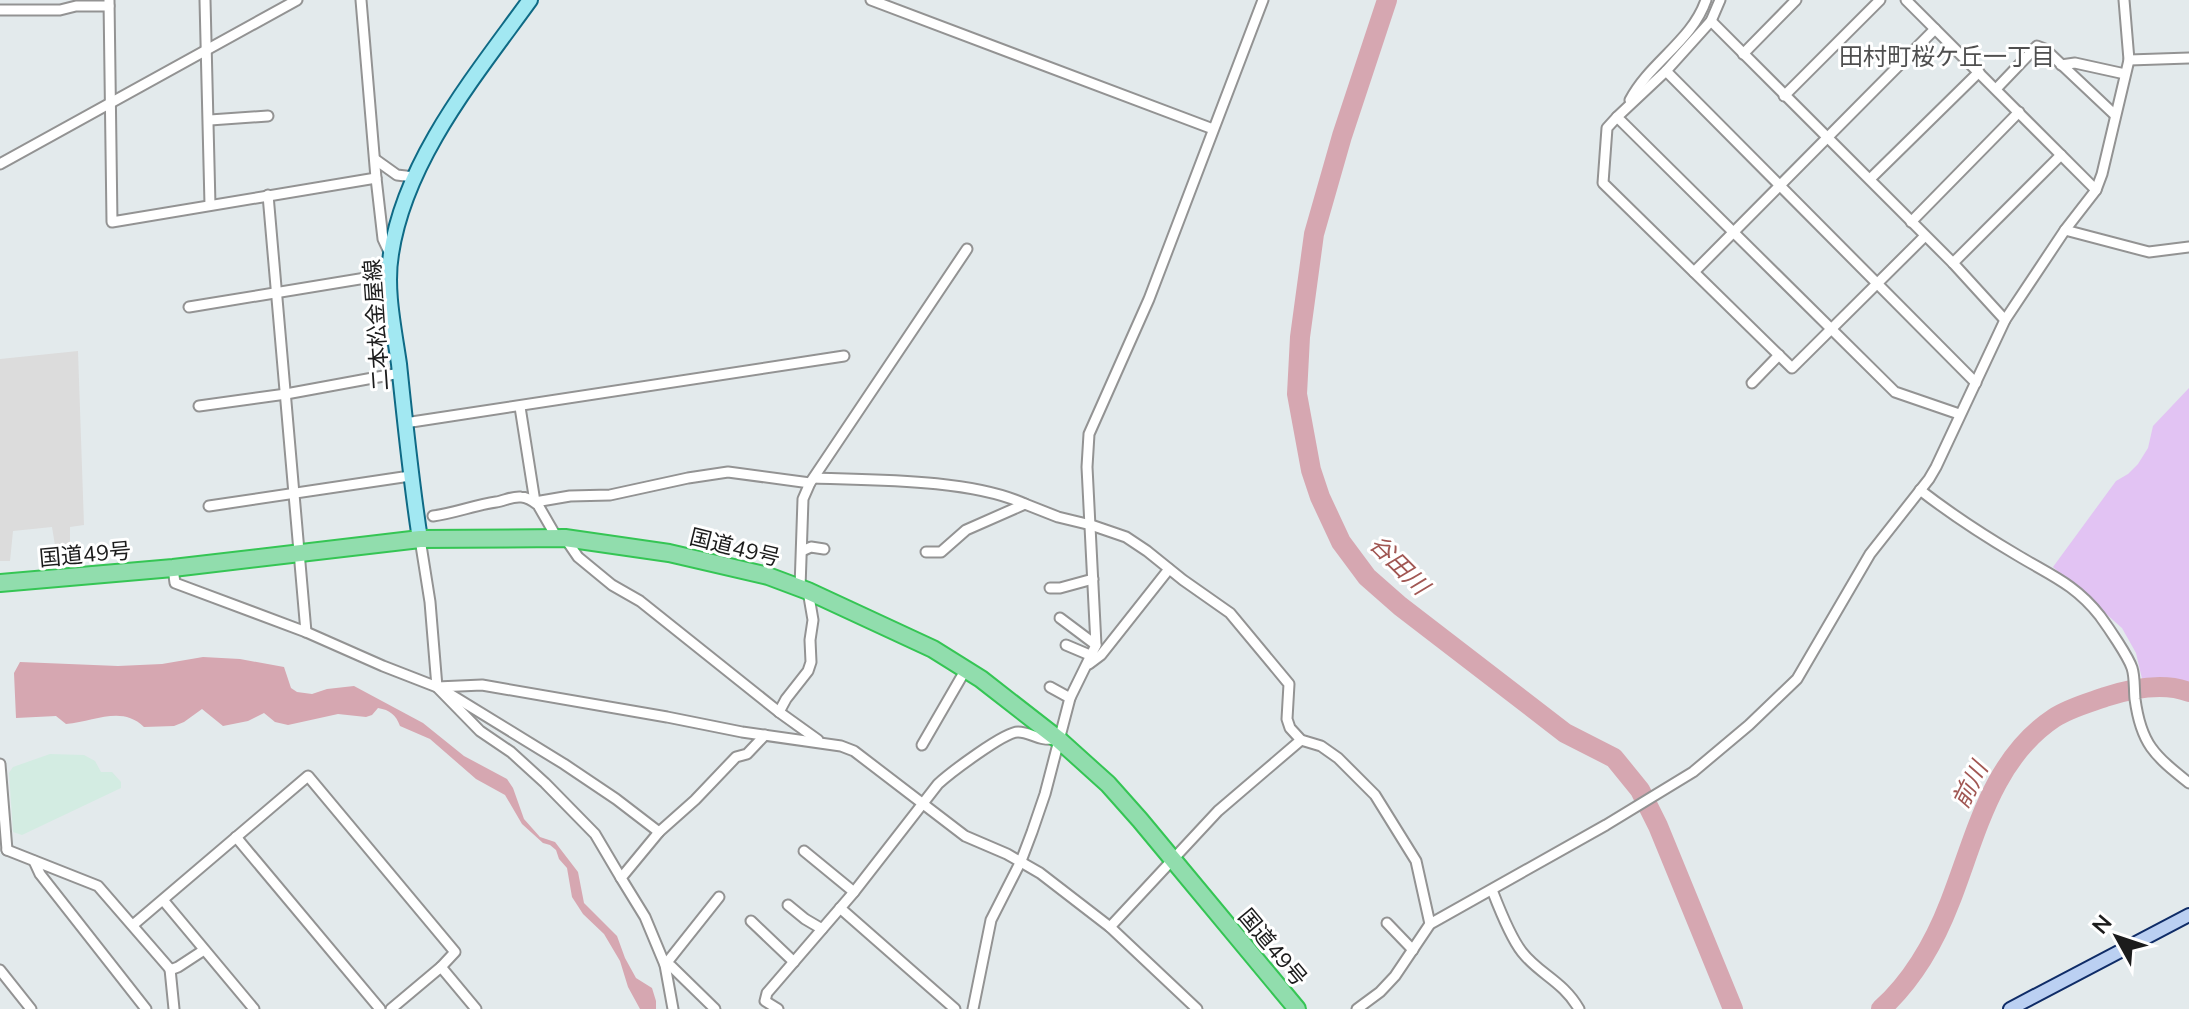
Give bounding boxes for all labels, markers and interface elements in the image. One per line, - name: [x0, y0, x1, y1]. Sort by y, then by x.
- district label: 田村町桜ケ丘一丁目: [1839, 41, 2055, 73]
- street label: 二本松金屋線: [357, 258, 397, 392]
- street label: 国道49号: [686, 522, 783, 574]
- water label: 谷田川: [1362, 528, 1438, 604]
- street label: 国道49号: [38, 536, 132, 574]
- water label: 前川: [1945, 754, 1997, 814]
- north arrow: [2077, 897, 2157, 977]
- street label: 国道49号: [1231, 903, 1313, 993]
- text: N: [2086, 909, 2119, 941]

